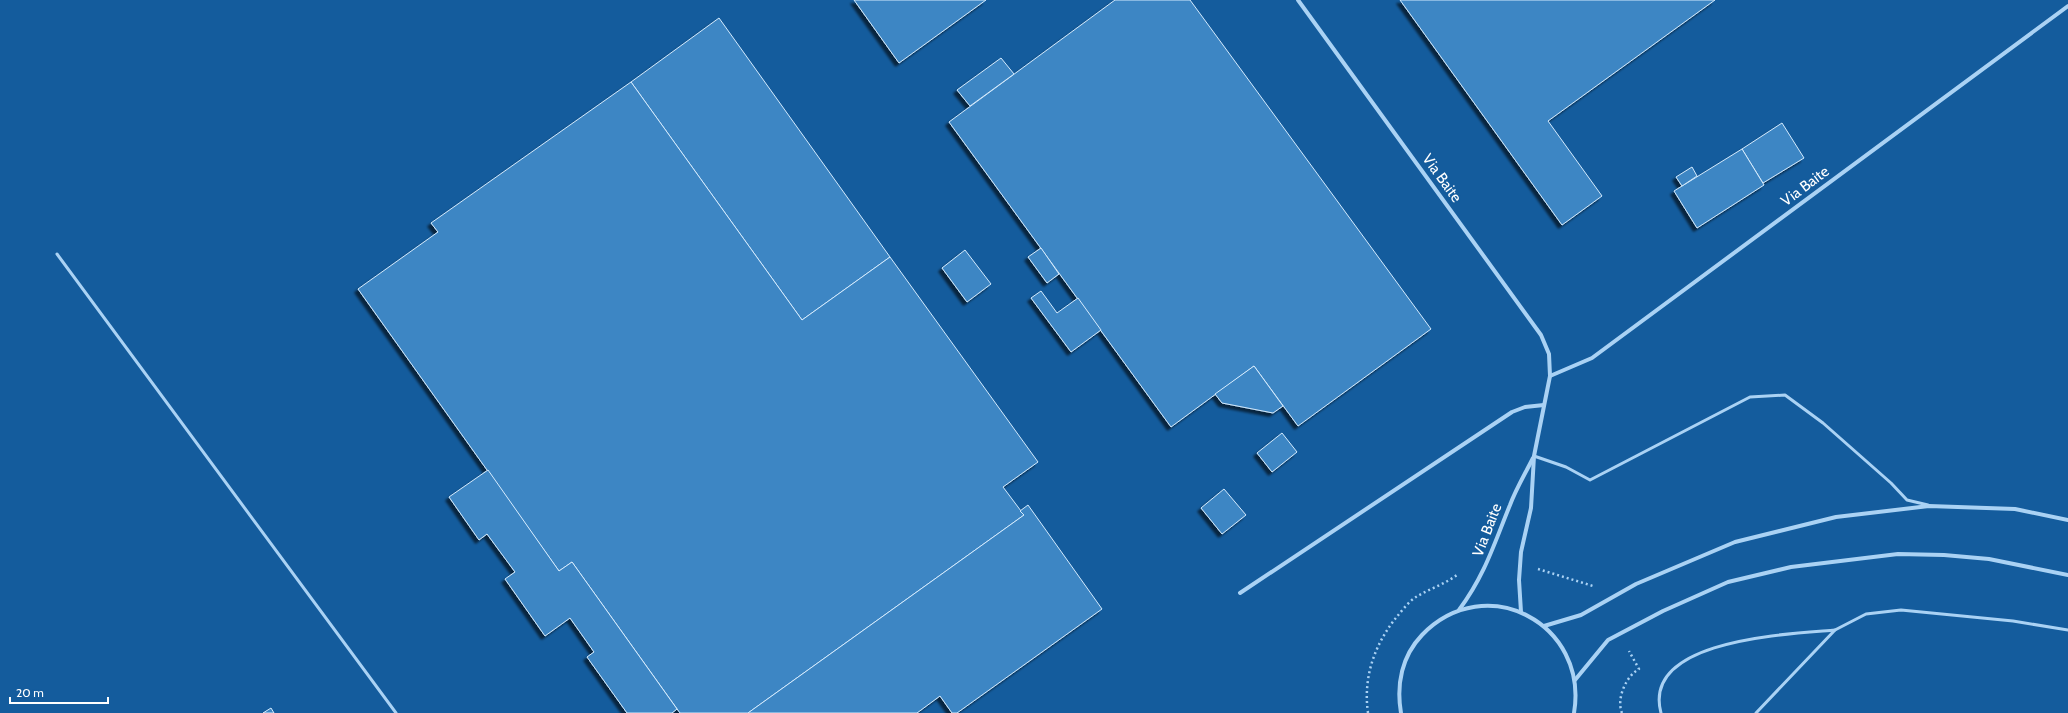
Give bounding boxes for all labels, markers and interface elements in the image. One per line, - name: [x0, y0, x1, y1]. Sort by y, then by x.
- street label: Via Baite: [1418, 150, 1466, 206]
- street label: Via Baite: [1777, 162, 1833, 210]
- street label: Via Baite: [1469, 501, 1505, 559]
- scale bar: [10, 679, 108, 705]
- text: 20 m: [16, 685, 44, 700]

